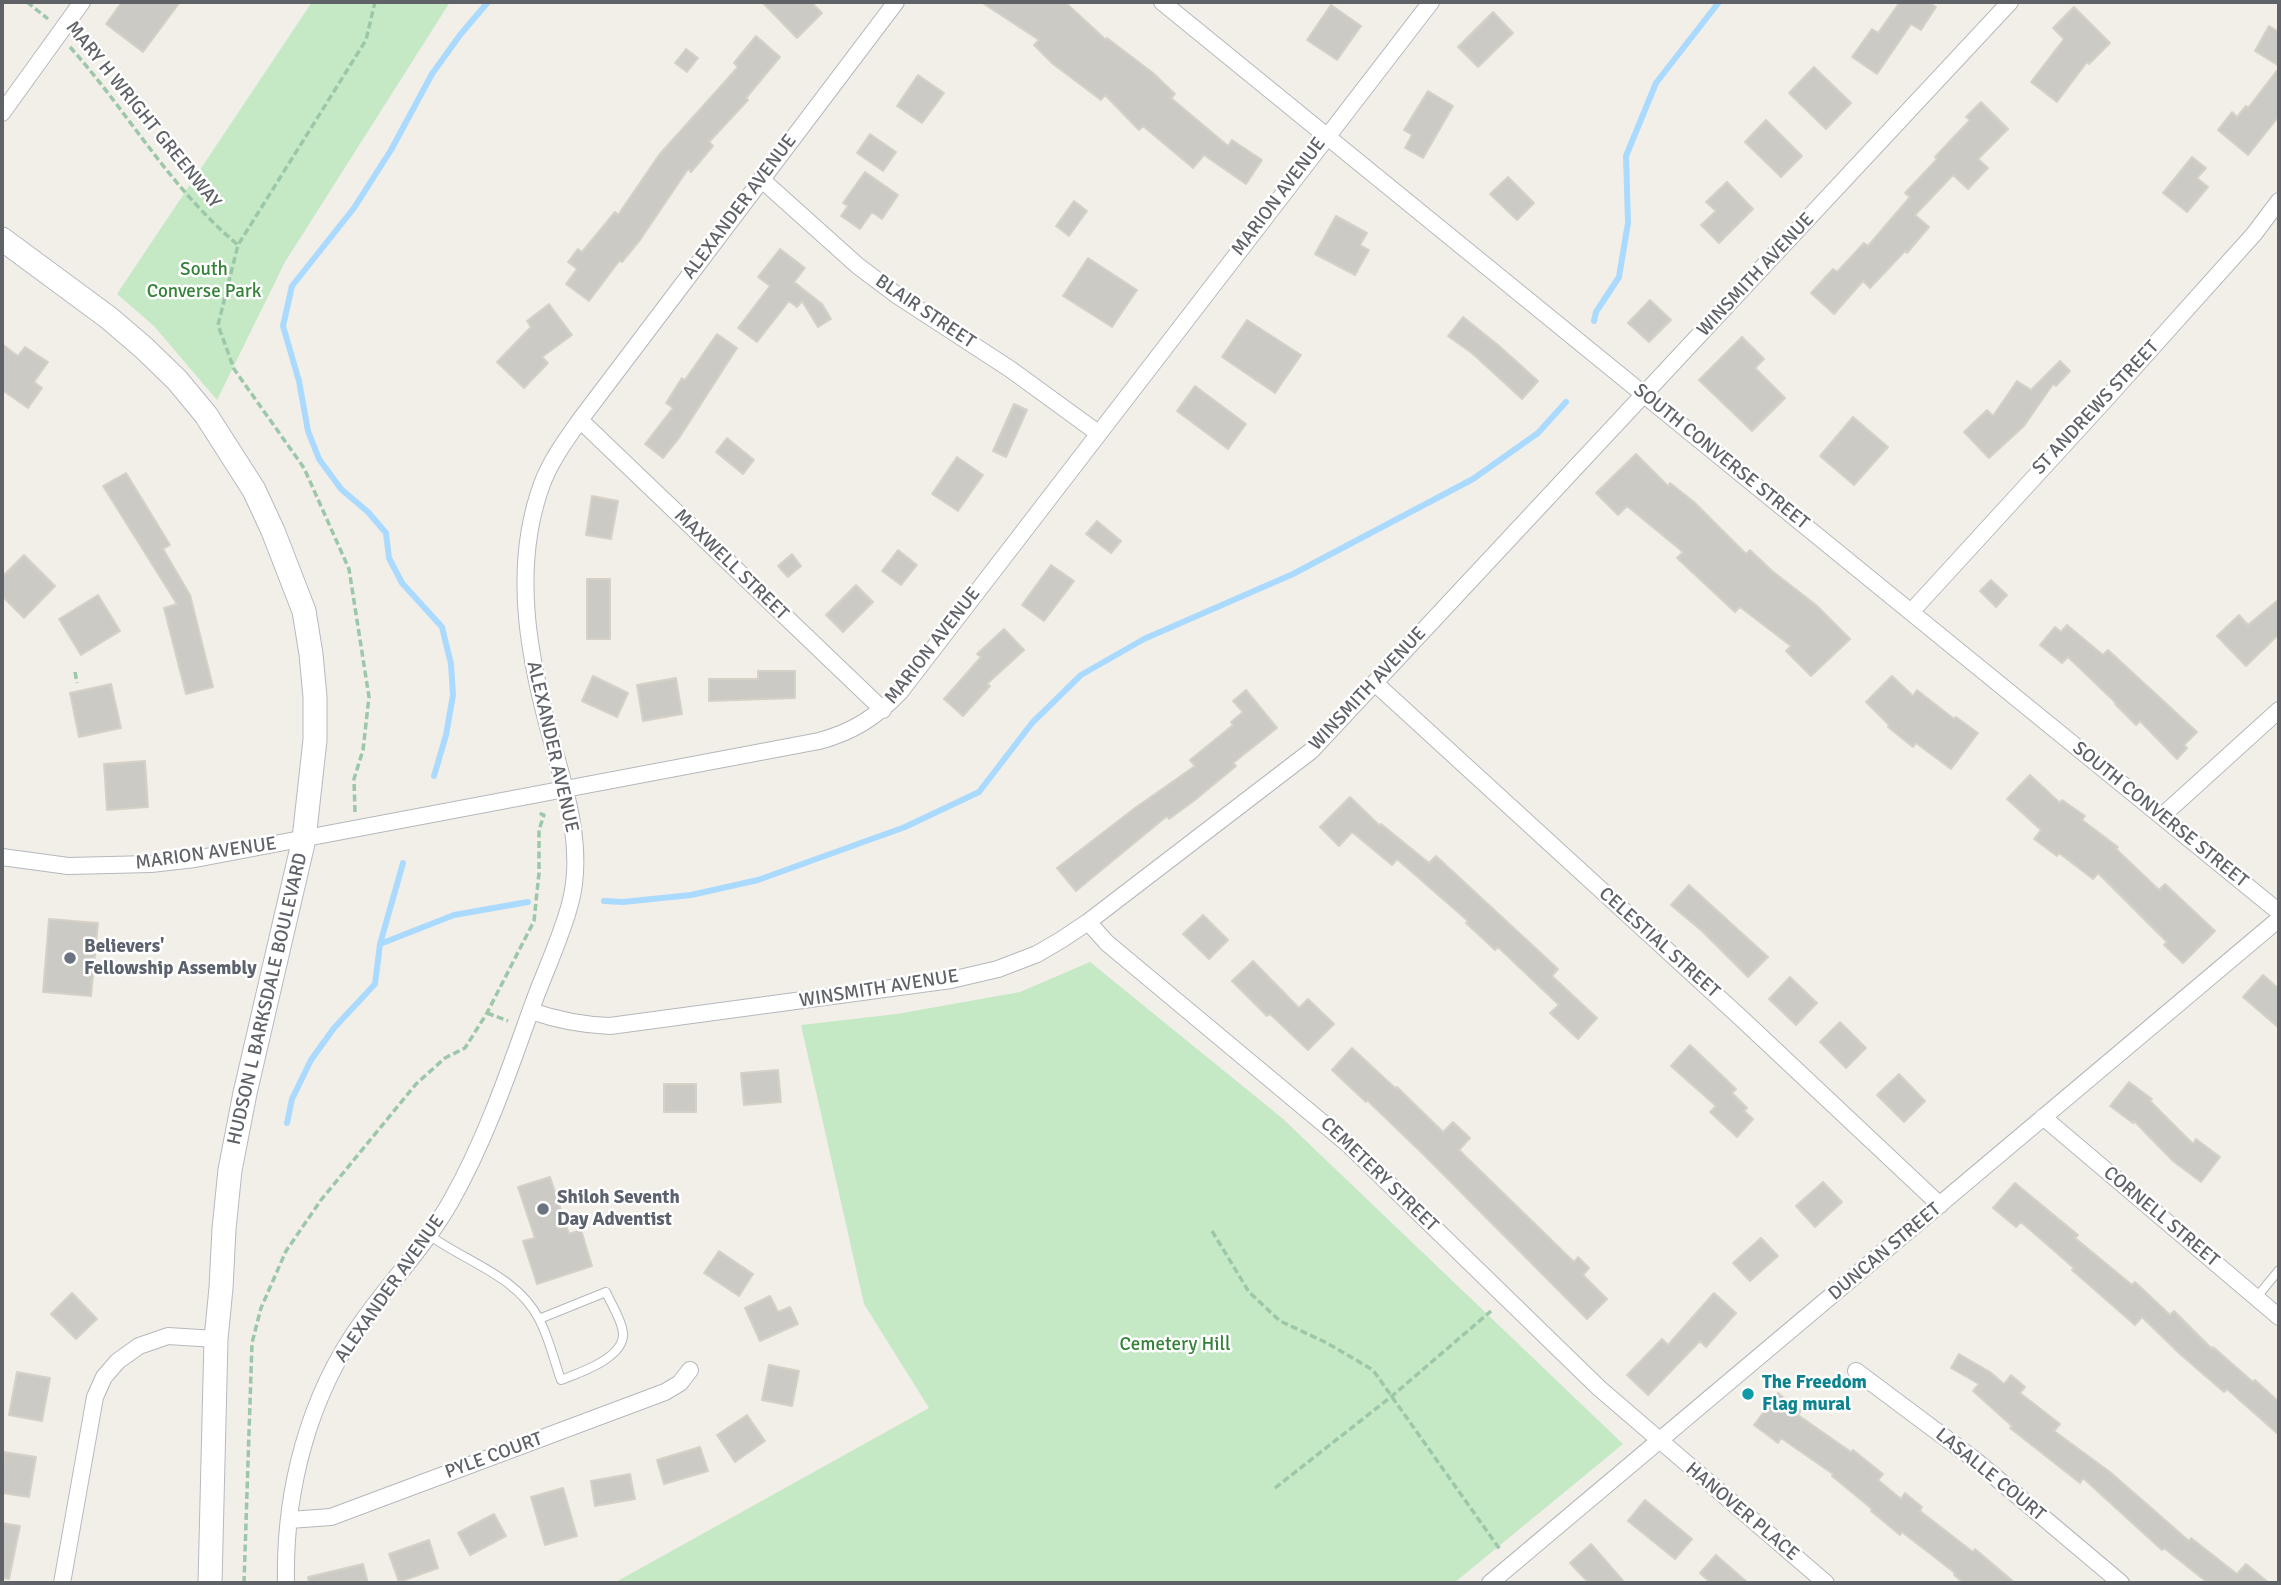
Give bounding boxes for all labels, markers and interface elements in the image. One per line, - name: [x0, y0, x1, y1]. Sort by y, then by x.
- street label: MARY H WRIGHT GREENWAY: [60, 17, 226, 213]
- street label: ALEXANDER AVENUE: [678, 130, 802, 284]
- street label: MARION AVENUE: [1227, 133, 1331, 261]
- street label: WINSMITH AVENUE: [1693, 208, 1819, 342]
- park label: South Converse Park: [147, 259, 261, 303]
- street label: BLAIR STREET: [871, 270, 979, 354]
- street label: ST ANDREWS STREET: [2028, 336, 2164, 480]
- street label: SOUTH CONVERSE STREET: [1629, 379, 1813, 535]
- street label: MAXWELL STREET: [669, 505, 793, 625]
- street label: MARION AVENUE: [880, 583, 986, 709]
- street label: WINSMITH AVENUE: [1305, 622, 1431, 756]
- street label: ALEXANDER AVENUE: [521, 659, 583, 835]
- street label: SOUTH CONVERSE STREET: [2068, 737, 2252, 893]
- street label: MARION AVENUE: [134, 833, 278, 875]
- street label: HUDSON L BARKSDALE BOULEVARD: [223, 851, 313, 1147]
- street label: CELESTIAL STREET: [1594, 883, 1724, 1003]
- place label: Believers' Fellowship Assembly: [84, 936, 257, 980]
- marker: Believers' Fellowship Assembly: [62, 950, 78, 966]
- street label: WINSMITH AVENUE: [798, 965, 960, 1013]
- street label: CEMETERY STREET: [1315, 1113, 1443, 1237]
- street label: CORNELL STREET: [2098, 1162, 2224, 1272]
- place label: Shiloh Seventh Day Adventist: [557, 1187, 680, 1231]
- street label: DUNCAN STREET: [1824, 1198, 1946, 1306]
- marker: Shiloh Seventh Day Adventist: [535, 1201, 551, 1217]
- street label: ALEXANDER AVENUE: [330, 1211, 450, 1367]
- park label: Cemetery Hill: [1120, 1334, 1230, 1356]
- place label: The Freedom Flag mural: [1762, 1372, 1867, 1416]
- marker: The Freedom Flag mural: [1740, 1386, 1756, 1402]
- street label: LASALLE COURT: [1930, 1424, 2050, 1526]
- street label: PYLE COURT: [442, 1428, 546, 1484]
- street label: HANOVER PLACE: [1681, 1458, 1803, 1566]

